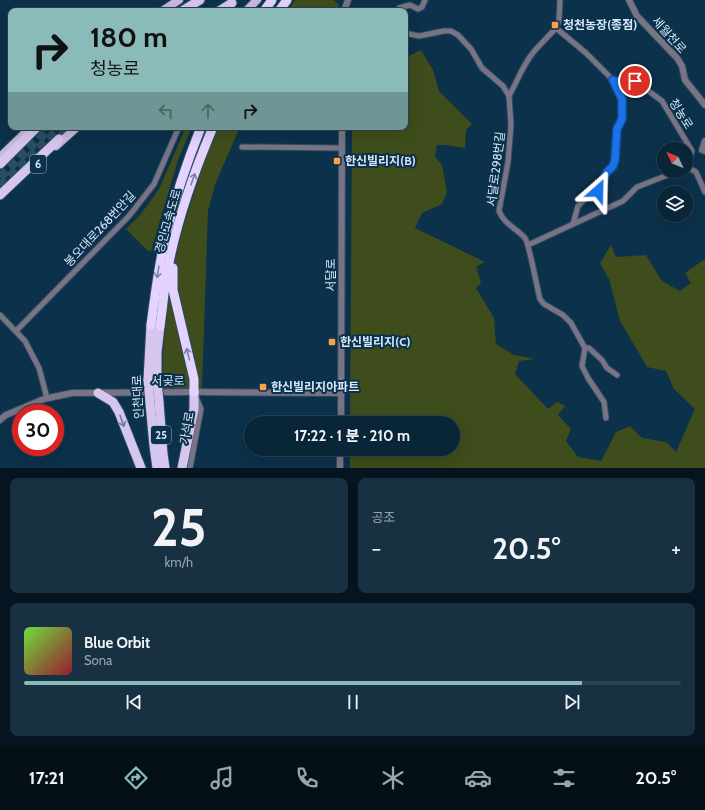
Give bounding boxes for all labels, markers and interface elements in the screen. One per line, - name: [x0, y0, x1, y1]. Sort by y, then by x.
- street label: 세월천로: [649, 13, 690, 56]
- place label: 청천농장(종점): [563, 17, 637, 32]
- text: 180 m: [90, 20, 168, 54]
- marker: 청천농장(종점): [550, 20, 560, 30]
- icon: right: [24, 24, 76, 76]
- text: 청농로: [90, 58, 140, 80]
- pin: [618, 64, 652, 98]
- icon: arrive: [624, 70, 646, 92]
- street label: 청농로: [666, 96, 697, 132]
- icon: left: [155, 100, 177, 122]
- icon: ahead: [197, 100, 219, 122]
- icon: right: [239, 100, 261, 122]
- street label: 서달로298번길: [483, 131, 508, 207]
- north arrow: [657, 142, 693, 178]
- map controls: [657, 142, 693, 222]
- place label: 한신빌리지(B): [345, 153, 416, 168]
- road number: 6: [30, 155, 46, 173]
- marker: 한신빌리지(B): [332, 156, 342, 166]
- position arrow: [577, 170, 619, 212]
- one-way arrow: [190, 173, 197, 186]
- button: layers: [657, 186, 693, 222]
- street label: 경인고속도로: [151, 187, 184, 255]
- street label: 봉오대로268번안길: [61, 188, 138, 269]
- street label: 서달로: [323, 258, 338, 292]
- one-way arrow: [154, 265, 162, 278]
- place label: 한신빌리지(C): [340, 334, 410, 349]
- marker: 한신빌리지(C): [327, 337, 337, 347]
- one-way arrow: [184, 348, 191, 361]
- street label: 서곶로: [151, 373, 185, 388]
- street label: 인천대로: [129, 375, 146, 419]
- place label: 한신빌리지아파트: [271, 379, 359, 394]
- marker: 한신빌리지아파트: [258, 382, 268, 392]
- speed limit sign: 30: [12, 404, 64, 456]
- street label: 가석로: [176, 410, 197, 446]
- one-way arrow: [119, 414, 127, 426]
- road number: 25: [151, 426, 171, 444]
- text: 17:22 · 1 분 · 210 m: [294, 427, 410, 445]
- text: 25: [151, 496, 206, 559]
- text: 공조: [372, 509, 395, 525]
- text: 20.5°: [492, 530, 560, 567]
- text: −: [372, 535, 381, 562]
- text: +: [671, 535, 681, 562]
- text: km/h: [165, 554, 193, 570]
- text: Blue Orbit: [84, 634, 150, 652]
- text: Sona: [84, 652, 112, 668]
- icon: previous: [123, 691, 145, 713]
- icon: pause: [342, 691, 364, 713]
- icon: next: [561, 691, 583, 713]
- icon: directions: [122, 764, 150, 792]
- icon: music: [208, 764, 236, 792]
- icon: phone: [293, 764, 321, 792]
- icon: climate: [379, 764, 407, 792]
- icon: car: [464, 764, 492, 792]
- icon: filters: [550, 764, 578, 792]
- text: 17:21: [29, 767, 65, 789]
- text: 20.5°: [635, 767, 676, 789]

